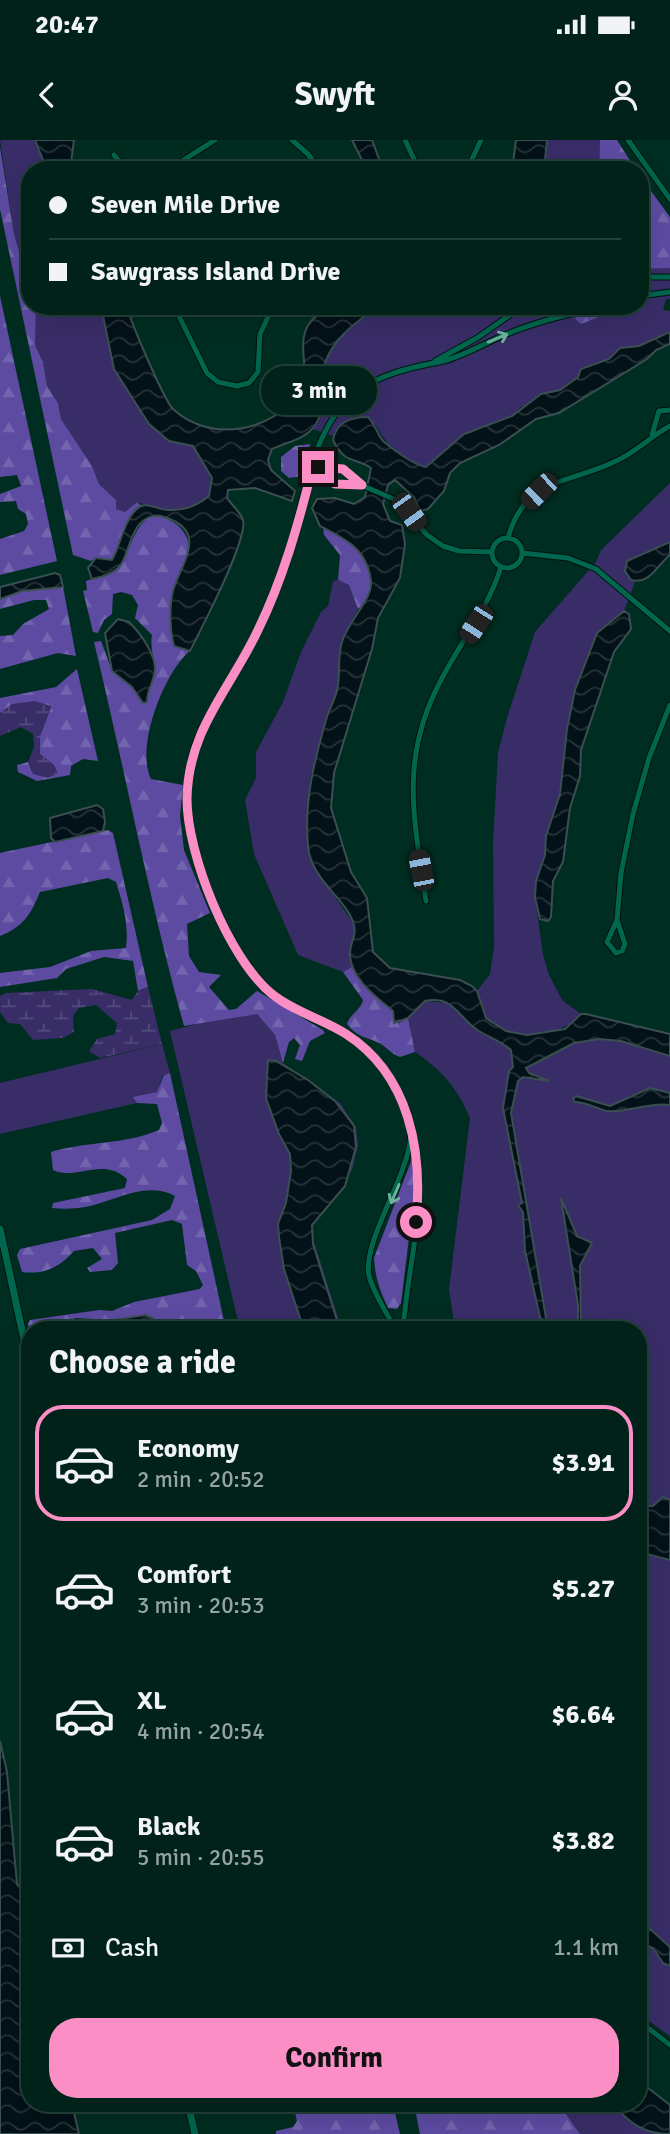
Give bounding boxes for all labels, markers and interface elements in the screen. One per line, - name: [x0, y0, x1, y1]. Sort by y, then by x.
- text: 20:47: [35, 9, 99, 41]
- text: Swyft: [295, 75, 375, 114]
- icon: back: [28, 76, 66, 114]
- icon: person: [604, 76, 642, 114]
- text: Seven Mile Drive: [91, 189, 280, 221]
- text: Sawgrass Island Drive: [91, 256, 340, 288]
- one-way arrow: [486, 330, 508, 343]
- callout: 3 min: [260, 366, 376, 414]
- text: 3 min: [291, 376, 347, 405]
- route end: [302, 451, 334, 483]
- car: [517, 469, 562, 513]
- car: [389, 489, 430, 535]
- car: [456, 601, 497, 647]
- car: [407, 847, 436, 893]
- one-way arrow: [387, 1183, 400, 1204]
- route start: [400, 1206, 432, 1238]
- text: Choose a ride: [49, 1343, 236, 1382]
- icon: car: [53, 1432, 116, 1495]
- text: Economy: [137, 1433, 239, 1465]
- text: $3.91: [551, 1447, 615, 1479]
- text: 2 min · 20:52: [137, 1465, 265, 1494]
- icon: car: [53, 1558, 116, 1621]
- text: Comfort: [137, 1559, 231, 1591]
- text: $5.27: [551, 1573, 615, 1605]
- text: 3 min · 20:53: [137, 1591, 265, 1620]
- icon: car: [53, 1684, 116, 1747]
- text: XL: [137, 1685, 167, 1717]
- text: $6.64: [551, 1699, 615, 1731]
- text: 4 min · 20:54: [137, 1717, 265, 1746]
- icon: car: [53, 1810, 116, 1873]
- text: Black: [137, 1811, 200, 1843]
- text: $3.82: [551, 1825, 615, 1857]
- text: 5 min · 20:55: [137, 1843, 265, 1872]
- icon: cash: [49, 1929, 87, 1967]
- text: Cash: [105, 1932, 159, 1964]
- text: 1.1 km: [553, 1933, 619, 1962]
- button: Confirm: [49, 2018, 619, 2098]

